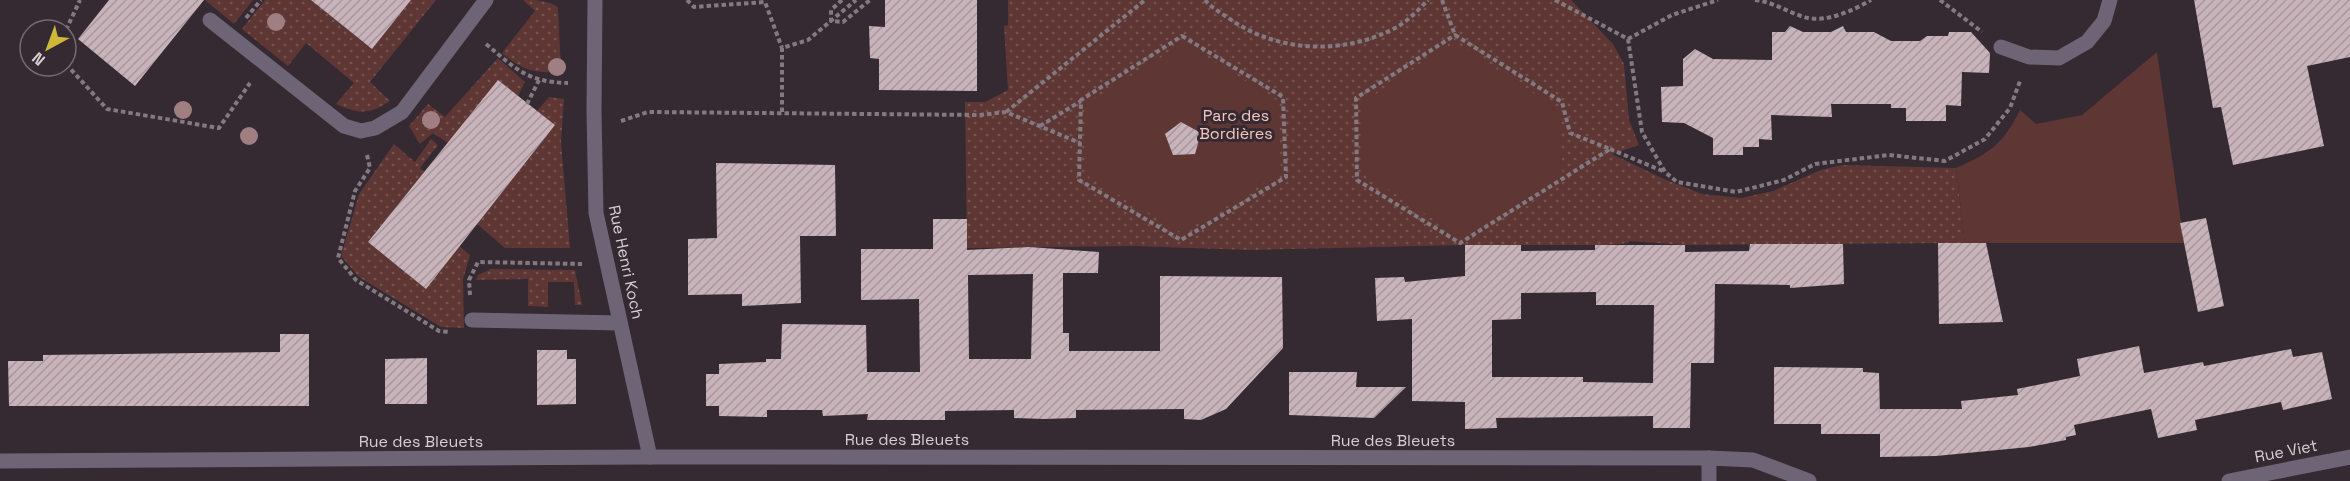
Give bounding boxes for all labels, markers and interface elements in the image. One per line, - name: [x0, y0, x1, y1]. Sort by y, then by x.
- north arrow: [18, 18, 78, 78]
- text: N: [28, 47, 49, 70]
- park label: Parc des Bordières: [1199, 105, 1273, 144]
- street label: Rue Henri Koch: [604, 203, 648, 321]
- street label: Rue des Bleuets: [845, 429, 969, 450]
- street label: Rue des Bleuets: [1331, 430, 1455, 451]
- street label: Rue des Bleuets: [359, 431, 483, 452]
- street label: Rue Viet: [2253, 435, 2319, 467]

